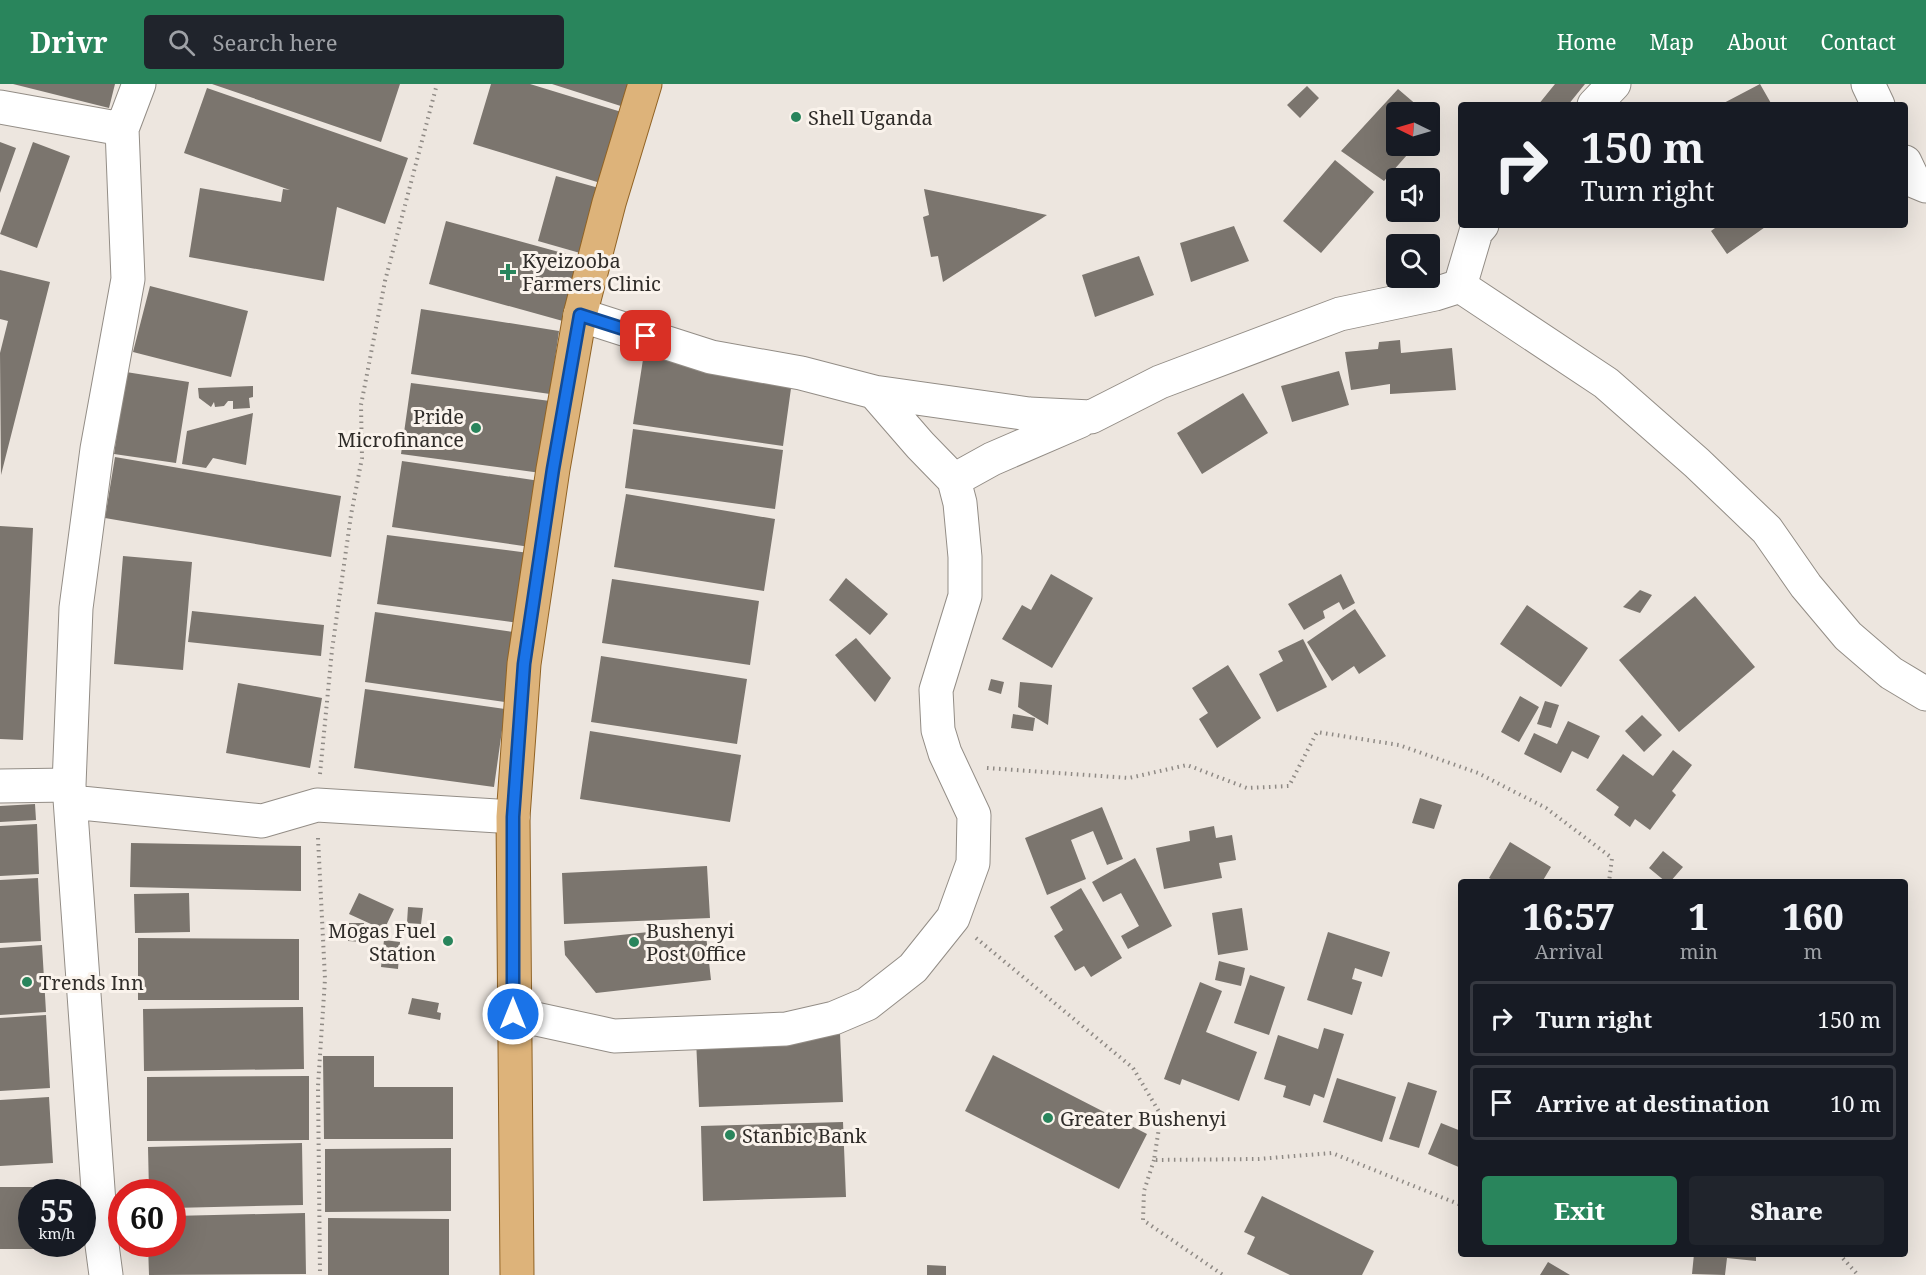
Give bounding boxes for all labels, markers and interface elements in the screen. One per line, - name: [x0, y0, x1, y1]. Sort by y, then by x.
- search box: [144, 15, 564, 69]
- text: Drivr: [30, 23, 108, 61]
- icon: search: [165, 26, 198, 59]
- text: Search here: [213, 27, 337, 57]
- text: Home: [1557, 28, 1617, 56]
- text: Map: [1650, 28, 1694, 56]
- text: About: [1727, 28, 1788, 56]
- text: Contact: [1821, 28, 1896, 56]
- north arrow: [1386, 102, 1440, 156]
- map controls: [1386, 102, 1440, 288]
- place label: Shell Uganda: [808, 104, 933, 131]
- marker: Shell Uganda: [789, 110, 803, 124]
- text: 150 m: [1581, 118, 1705, 175]
- icon: right: [1482, 126, 1560, 204]
- button: sound: [1386, 168, 1440, 222]
- text: Turn right: [1581, 172, 1714, 209]
- button: search: [1386, 234, 1440, 288]
- place label: Kyeizooba Farmers Clinic: [522, 247, 661, 297]
- marker: Kyeizooba Farmers Clinic: [499, 263, 517, 281]
- pin: [620, 310, 671, 361]
- icon: arrive: [629, 319, 662, 352]
- place label: Pride Microfinance: [337, 403, 464, 453]
- marker: Pride Microfinance: [469, 421, 483, 435]
- text: 16:57: [1522, 892, 1615, 941]
- text: 1: [1689, 892, 1709, 941]
- text: 160: [1782, 892, 1844, 941]
- place label: Mogas Fuel Station: [328, 917, 436, 967]
- place label: Bushenyi Post Office: [646, 917, 746, 967]
- marker: Mogas Fuel Station: [441, 934, 455, 948]
- marker: Bushenyi Post Office: [627, 935, 641, 949]
- text: Arrival: [1535, 938, 1603, 965]
- text: min: [1680, 938, 1718, 965]
- text: m: [1804, 938, 1822, 965]
- place label: Trends Inn: [39, 969, 144, 996]
- marker: Trends Inn: [20, 975, 34, 989]
- position arrow: [481, 982, 545, 1046]
- icon: right: [1485, 1002, 1518, 1035]
- text: Turn right: [1536, 1004, 1652, 1034]
- text: 150 m: [1818, 1004, 1881, 1034]
- icon: arrive: [1485, 1086, 1518, 1119]
- text: Arrive at destination: [1536, 1088, 1770, 1118]
- text: 10 m: [1830, 1088, 1881, 1118]
- place label: Greater Bushenyi: [1060, 1105, 1227, 1132]
- marker: Greater Bushenyi: [1041, 1111, 1055, 1125]
- place label: Stanbic Bank: [742, 1122, 867, 1149]
- marker: Stanbic Bank: [723, 1128, 737, 1142]
- button: Exit: [1482, 1176, 1677, 1245]
- button: Share: [1689, 1176, 1884, 1245]
- speed limit sign: 60: [108, 1179, 186, 1257]
- text: 55: [40, 1190, 74, 1231]
- text: km/h: [39, 1223, 75, 1243]

